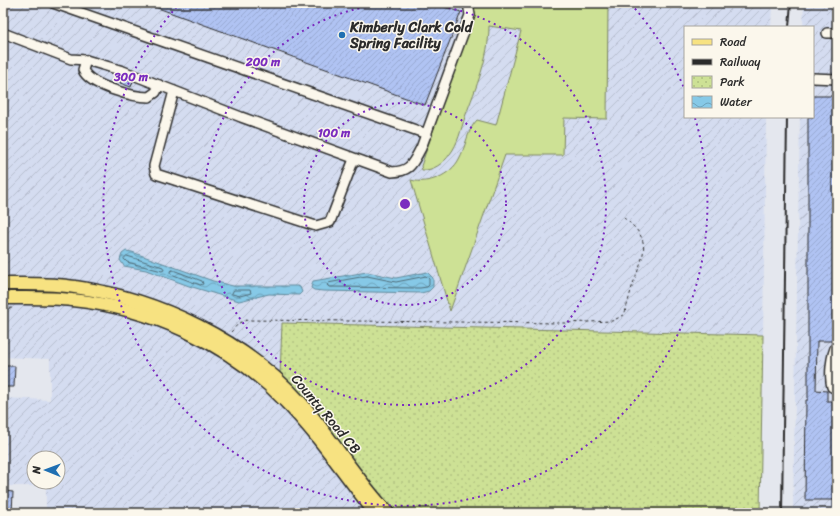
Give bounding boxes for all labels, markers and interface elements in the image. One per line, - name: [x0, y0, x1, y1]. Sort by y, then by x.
- place label: Kimberly Clark Cold Spring Facility: [349, 15, 474, 56]
- legend: [684, 26, 814, 118]
- marker: Kimberly Clark Cold Spring Facility: [337, 30, 347, 40]
- text: Road: [720, 31, 747, 53]
- text: 200 m: [245, 51, 281, 73]
- text: Railway: [720, 51, 761, 73]
- text: 300 m: [113, 66, 149, 88]
- text: Park: [720, 71, 745, 93]
- text: Water: [720, 91, 753, 113]
- text: 100 m: [318, 122, 351, 144]
- centre of rings: [398, 197, 412, 211]
- street label: County Road CB: [285, 368, 367, 460]
- north arrow: [26, 450, 66, 490]
- text: N: [27, 465, 46, 475]

